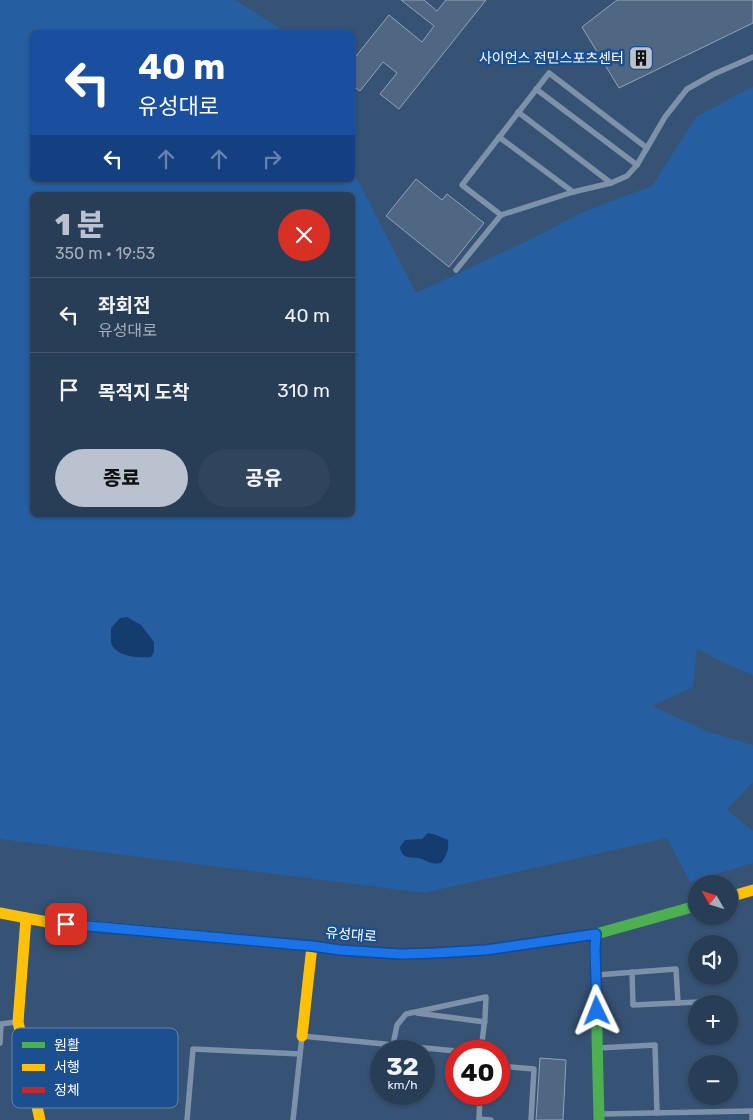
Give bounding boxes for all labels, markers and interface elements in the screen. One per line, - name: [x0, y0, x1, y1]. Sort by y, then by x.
- building icon: 사이언스 전민스포츠센터: [628, 45, 654, 71]
- text: 40 m: [138, 46, 225, 88]
- icon: left: [55, 50, 120, 115]
- place label: 사이언스 전민스포츠센터: [479, 50, 624, 67]
- text: 유성대로: [138, 93, 219, 120]
- icon: left: [99, 145, 127, 173]
- icon: ahead: [152, 145, 180, 173]
- icon: ahead: [205, 145, 233, 173]
- icon: right: [258, 145, 286, 173]
- text: 1 분: [55, 207, 104, 243]
- button: close: [278, 209, 330, 261]
- text: 350 m · 19:53: [55, 244, 155, 263]
- text: 좌회전: [98, 294, 150, 317]
- icon: left: [55, 301, 83, 329]
- text: 40 m: [285, 304, 330, 327]
- text: 유성대로: [98, 321, 157, 340]
- icon: arrive: [55, 376, 83, 404]
- text: 310 m: [277, 379, 330, 402]
- text: 목적지 도착: [98, 381, 189, 404]
- button: 종료: [55, 449, 188, 507]
- button: 공유: [198, 449, 330, 507]
- north arrow: [688, 875, 738, 925]
- map controls: [688, 875, 738, 1105]
- pin: [45, 903, 87, 945]
- icon: arrive: [52, 910, 80, 938]
- street label: 유성대로: [325, 924, 378, 946]
- button: sound: [688, 935, 738, 985]
- position arrow: [570, 984, 622, 1036]
- button: +: [688, 995, 738, 1045]
- legend: [12, 1028, 178, 1108]
- text: 원활: [54, 1037, 80, 1054]
- speed limit sign: 40: [445, 1040, 510, 1105]
- text: 32: [386, 1052, 419, 1081]
- button: −: [688, 1055, 738, 1105]
- text: 서행: [54, 1059, 80, 1076]
- text: km/h: [388, 1078, 417, 1092]
- text: 정체: [54, 1082, 80, 1099]

